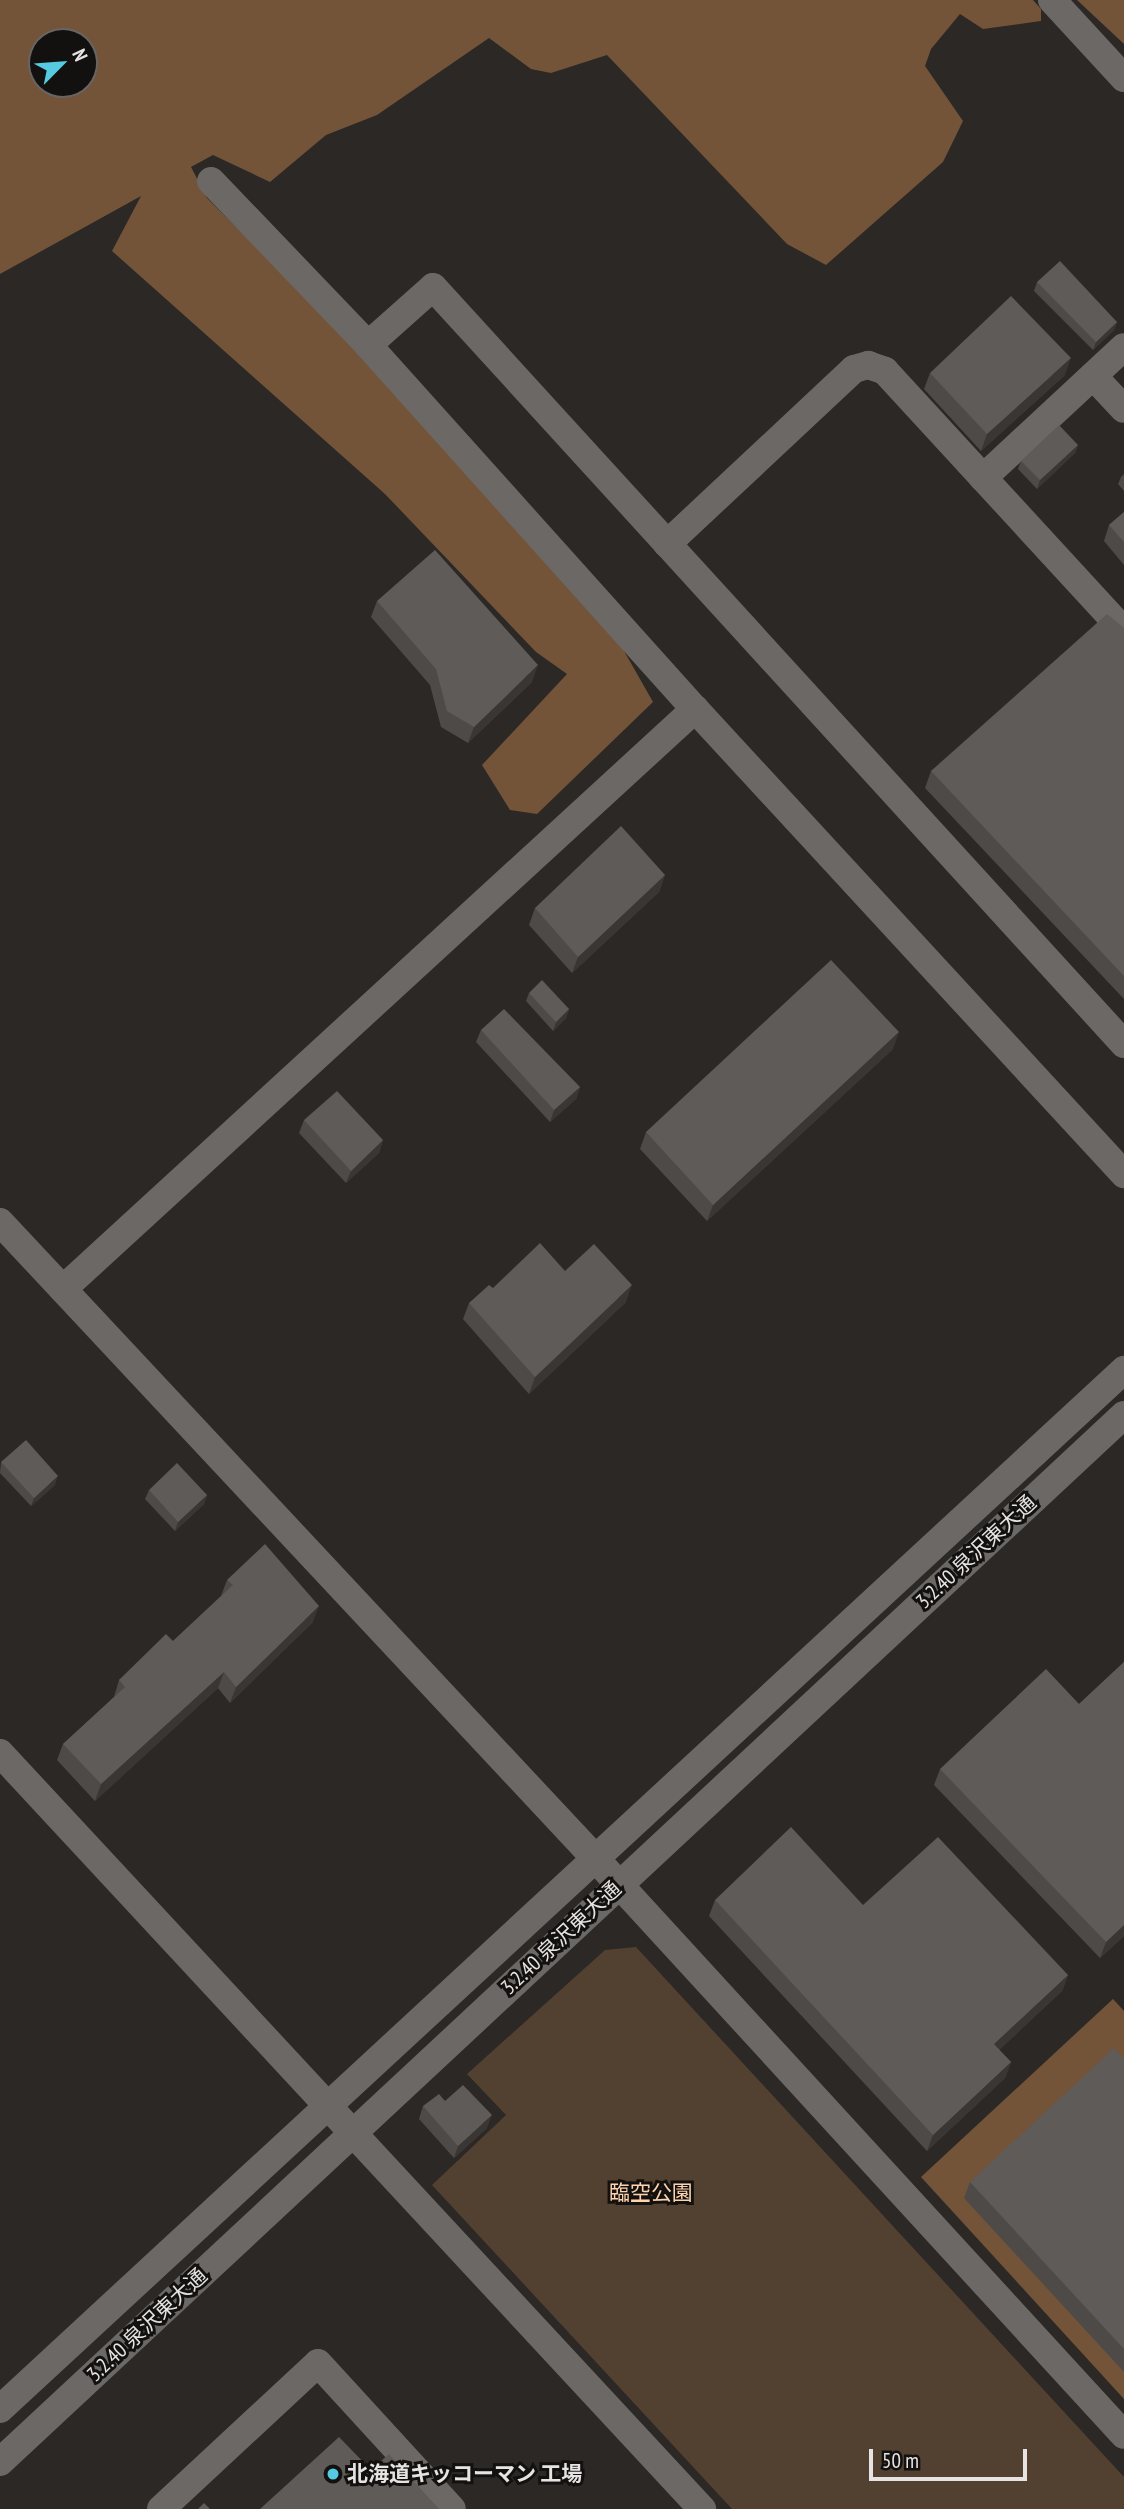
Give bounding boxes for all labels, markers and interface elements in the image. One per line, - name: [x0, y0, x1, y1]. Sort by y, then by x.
- north arrow: [28, 28, 98, 98]
- text: N: [67, 45, 93, 65]
- street label: 3.2.40 泉沢東大通: [911, 1490, 1041, 1614]
- street label: 3.2.40 泉沢東大通: [496, 1876, 626, 2000]
- park label: 臨空公園: [609, 2180, 693, 2206]
- street label: 3.2.40 泉沢東大通: [82, 2263, 212, 2387]
- scale bar: [872, 2436, 1030, 2480]
- text: 50 m: [882, 2447, 919, 2474]
- place label: 北海道キッコーマン 工場: [347, 2461, 582, 2487]
- marker: 北海道キッコーマン 工場: [325, 2466, 341, 2482]

